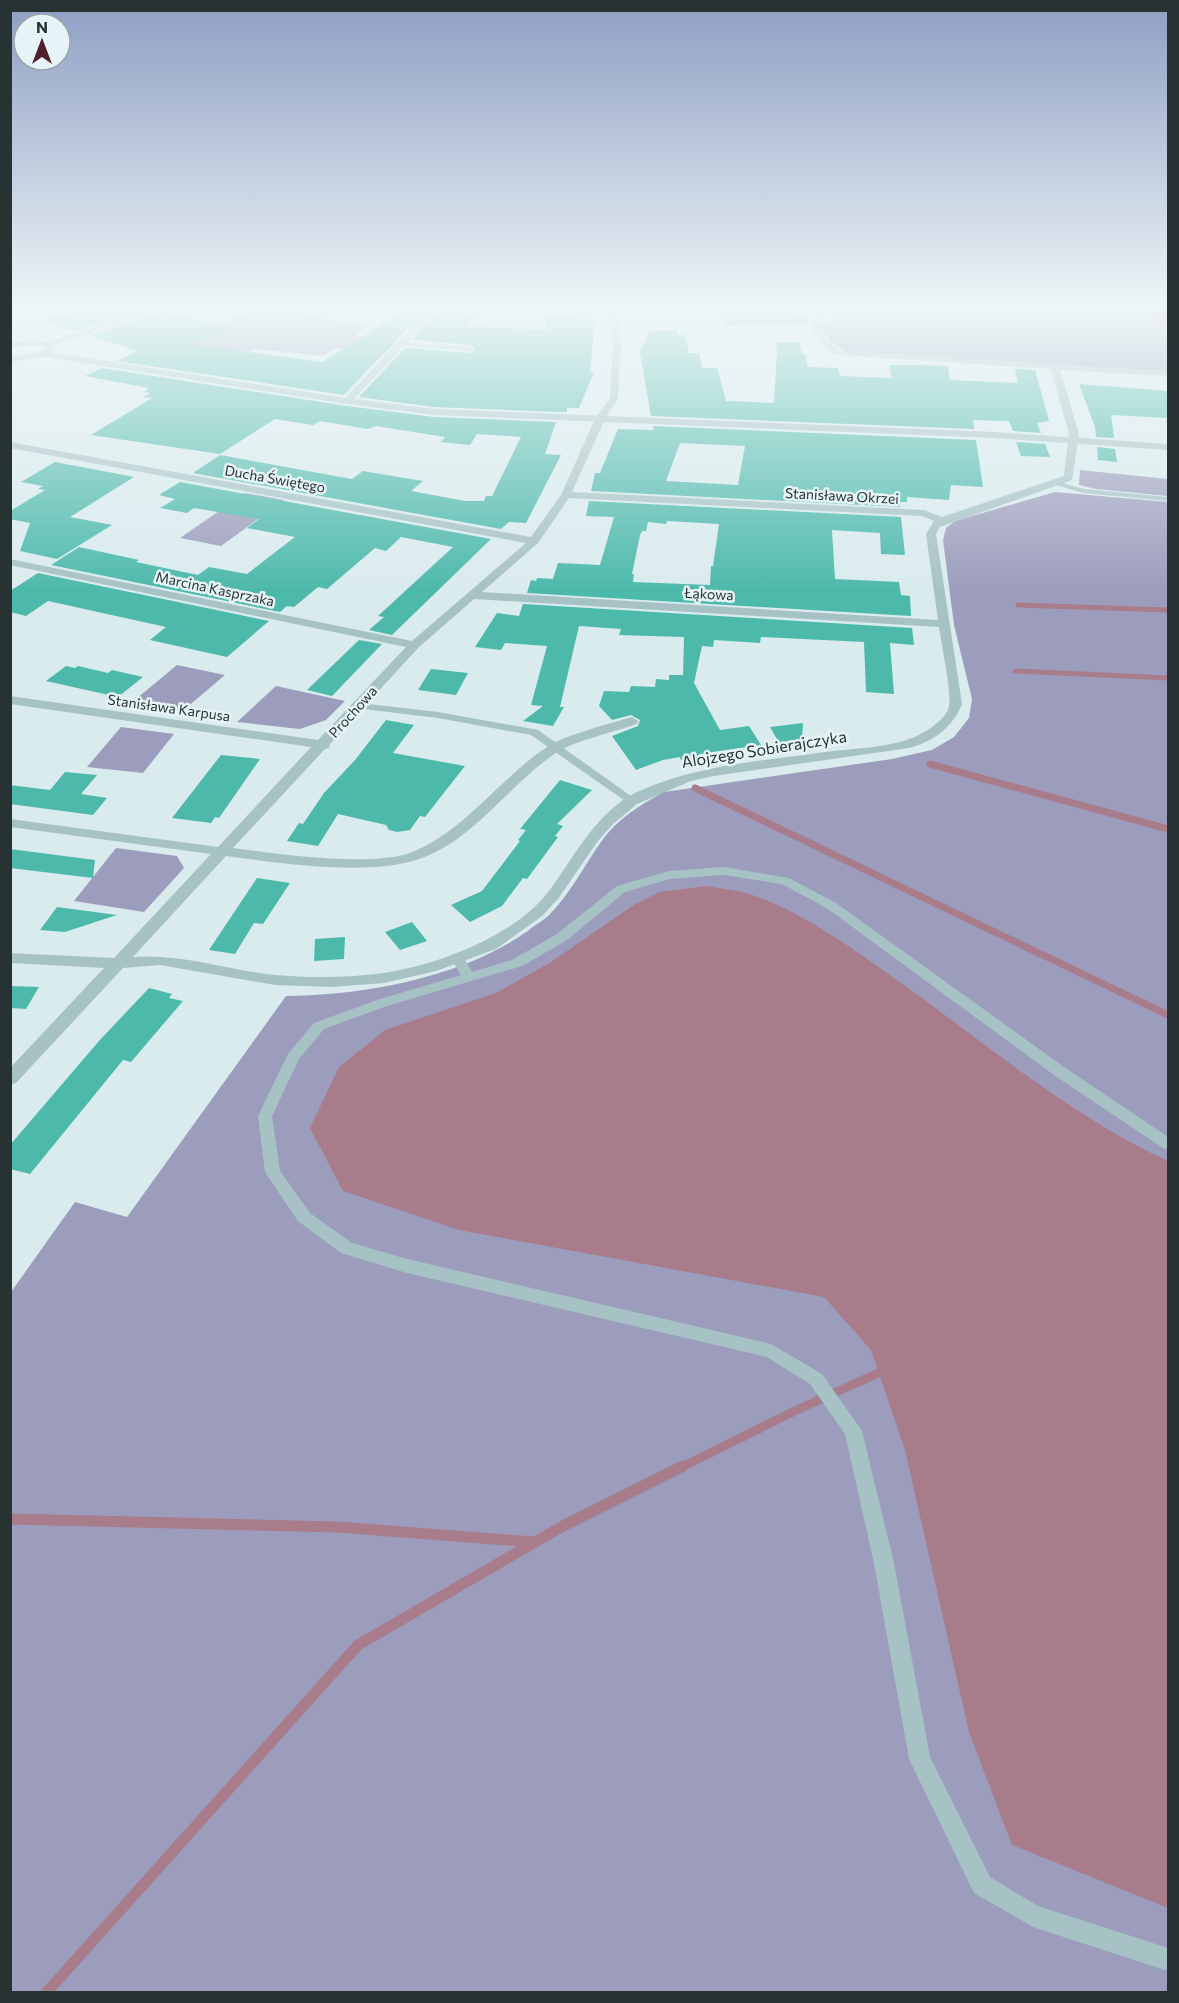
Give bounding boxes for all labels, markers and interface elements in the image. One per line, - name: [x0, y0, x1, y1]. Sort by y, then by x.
- north arrow: [12, 12, 72, 72]
- text: N: [36, 17, 48, 36]
- street label: Ducha Świętego: [223, 461, 327, 496]
- street label: Stanisława Okrzei: [785, 484, 899, 507]
- street label: Marcina Kasprzaka: [154, 568, 276, 609]
- street label: Łąkowa: [683, 584, 734, 603]
- street label: Prochowa: [325, 682, 380, 741]
- street label: Stanisława Karpusa: [107, 690, 231, 725]
- street label: Alojzego Sobierajczyka: [680, 726, 848, 771]

